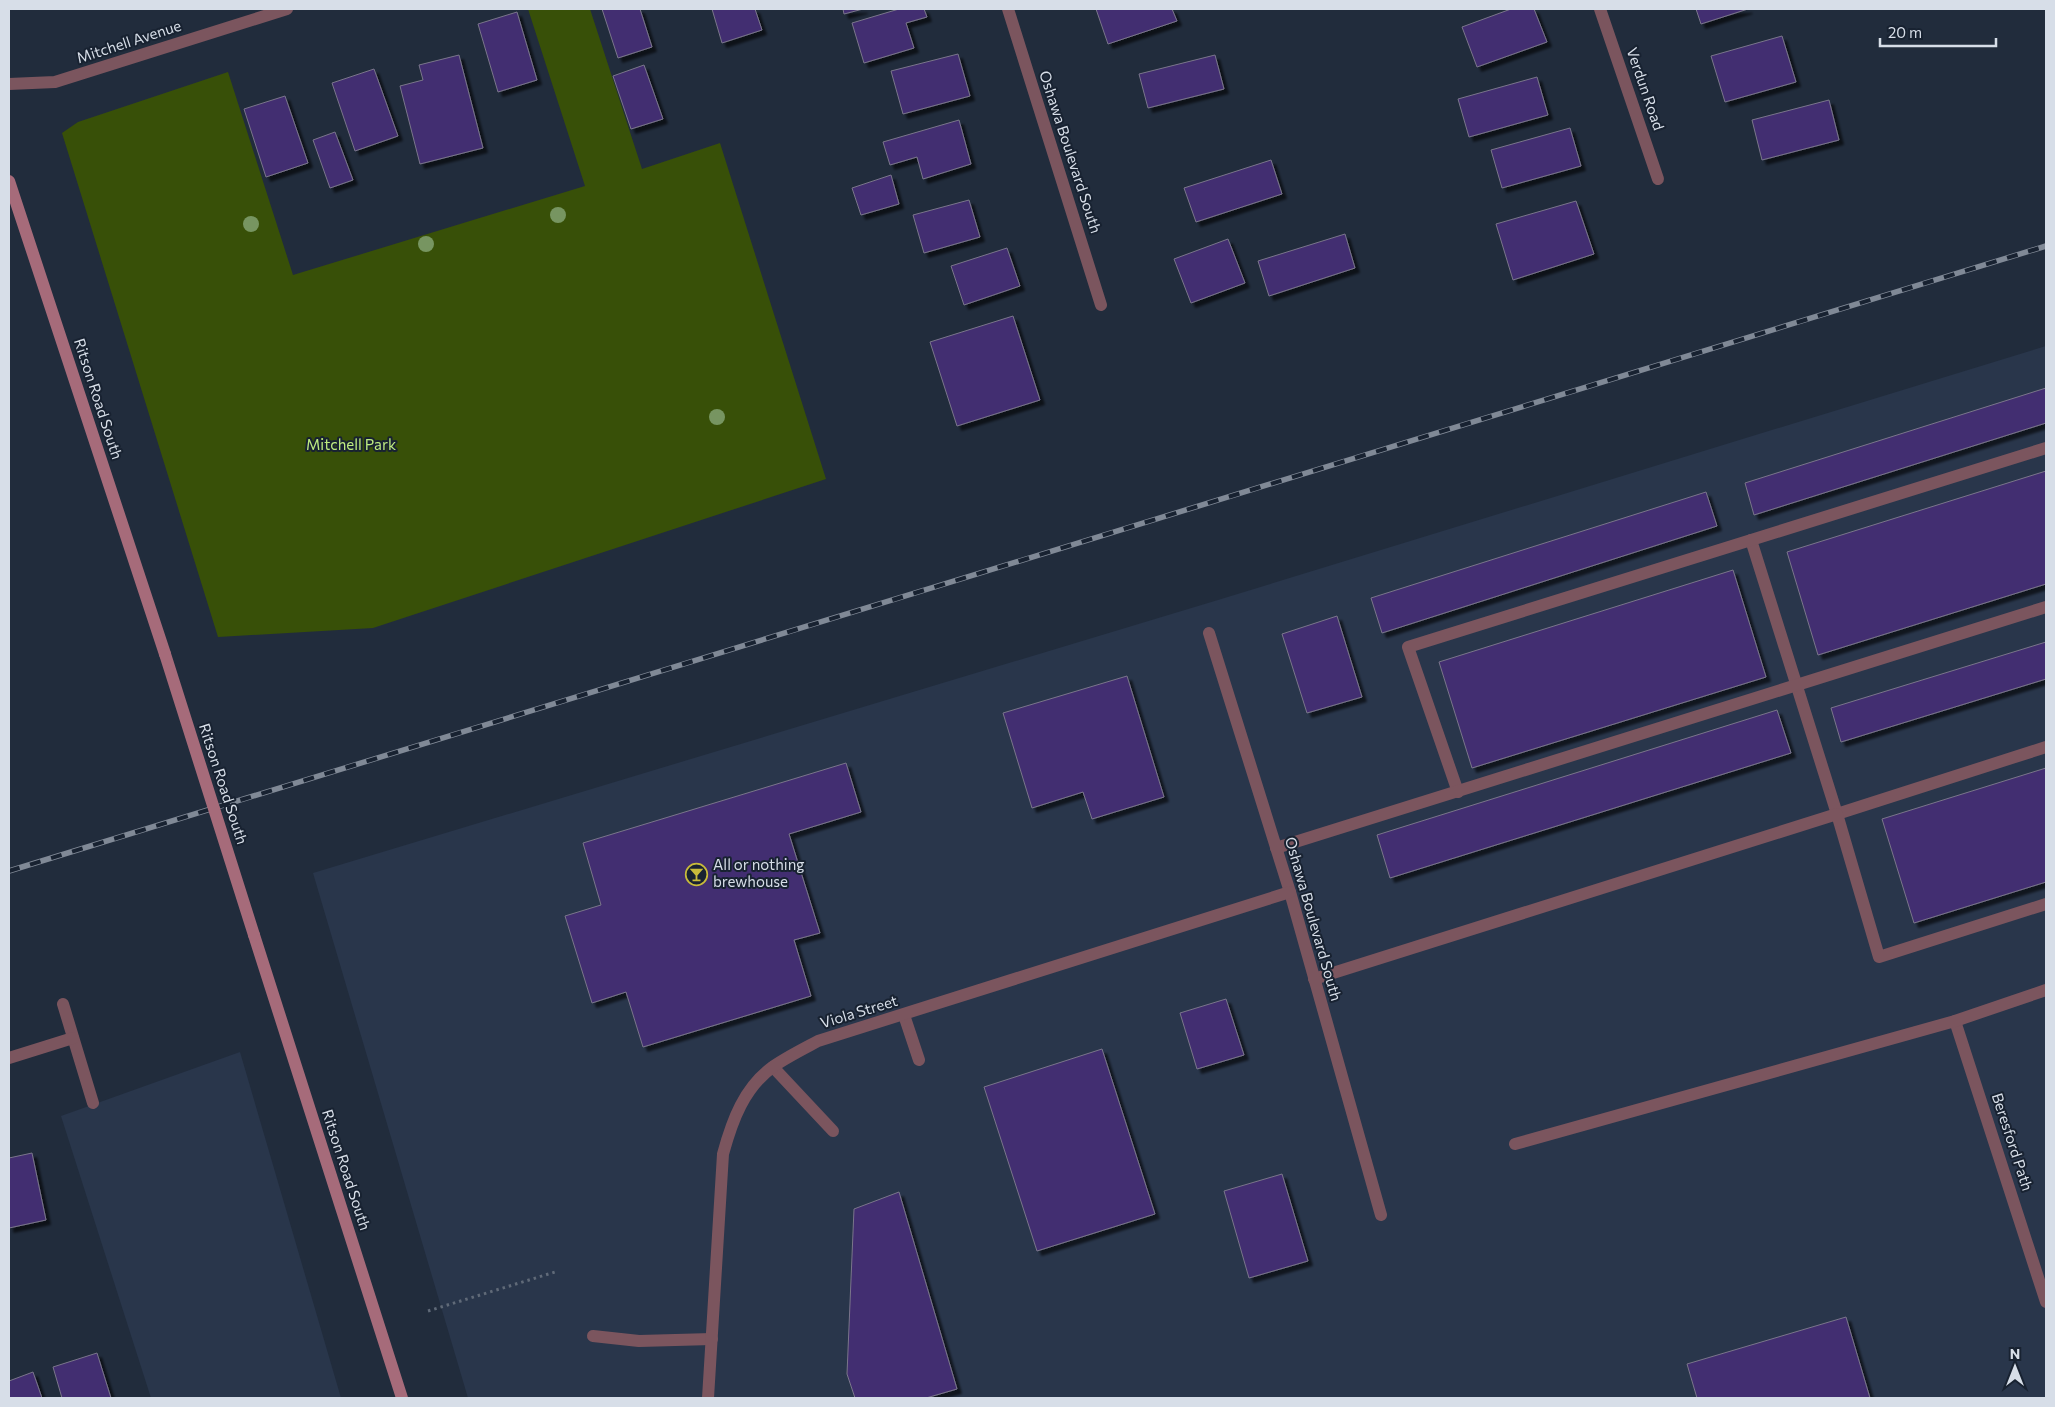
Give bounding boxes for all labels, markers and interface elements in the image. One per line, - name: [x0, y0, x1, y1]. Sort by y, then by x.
- scale bar: [1880, 15, 1996, 47]
- street label: Mitchell Avenue: [74, 16, 183, 66]
- text: 20 m: [1888, 23, 1922, 41]
- street label: Verdun Road: [1623, 45, 1669, 132]
- street label: Oshawa Boulevard South: [1036, 68, 1106, 235]
- street label: Ritson Road South: [71, 336, 127, 461]
- park label: Mitchell Park: [306, 435, 396, 453]
- street label: Ritson Road South: [196, 721, 252, 846]
- street label: Oshawa Boulevard South: [1282, 835, 1346, 1003]
- place label: All or nothing brewhouse: [713, 855, 804, 890]
- bar icon: All or nothing brewhouse: [685, 862, 709, 886]
- street label: Viola Street: [818, 991, 900, 1031]
- street label: Beresford Path: [1989, 1090, 2037, 1193]
- street label: Ritson Road South: [319, 1107, 375, 1232]
- north arrow: [1990, 1342, 2040, 1392]
- text: N: [2010, 1345, 2020, 1362]

